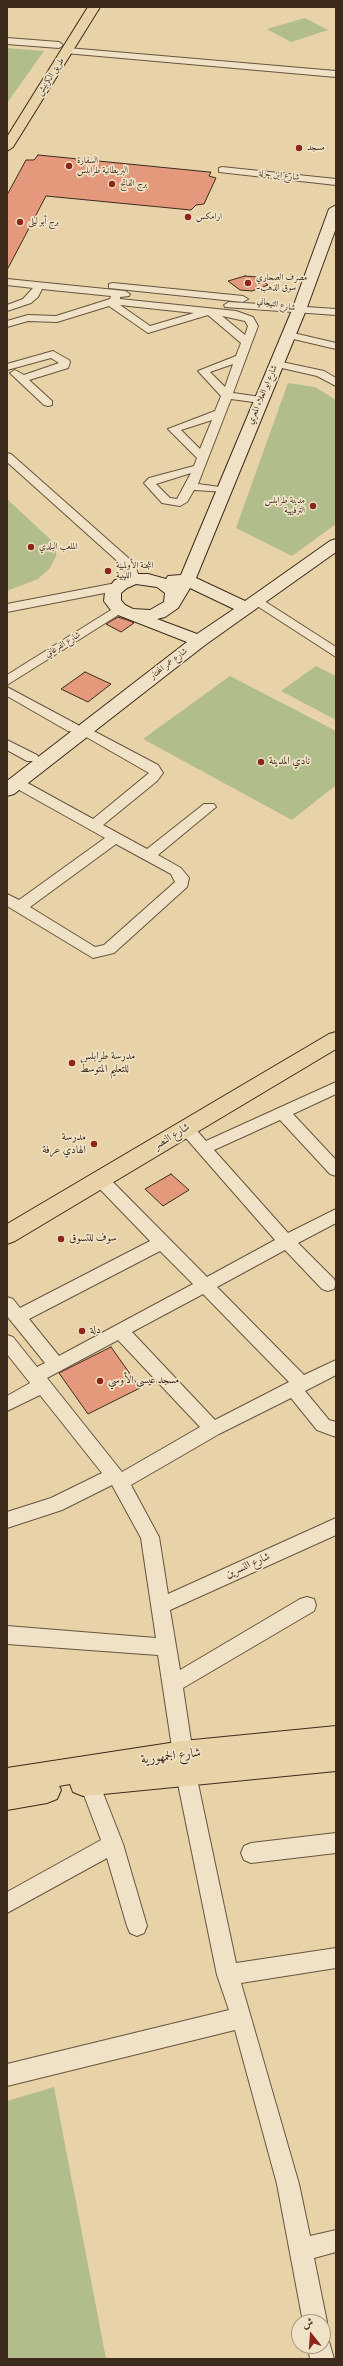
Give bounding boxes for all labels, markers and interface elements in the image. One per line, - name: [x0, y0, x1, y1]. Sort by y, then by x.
- street label: طريق الكرنيش: [35, 56, 67, 98]
- marker: مسجد: [294, 143, 304, 153]
- place label: مسجد: [307, 143, 325, 153]
- place label: السفارة البريطانية طرابلس: [77, 156, 128, 177]
- marker: السفارة البريطانية طرابلس: [64, 161, 74, 171]
- street label: شارع ابن جزلة: [258, 168, 300, 184]
- marker: برج الفاتح: [107, 179, 117, 189]
- place label: برج الفاتح: [120, 179, 147, 189]
- marker: ارامكس: [183, 212, 193, 222]
- place label: ارامكس: [196, 212, 222, 222]
- marker: برج أبو ليلى: [15, 217, 25, 227]
- place label: برج أبو ليلى: [28, 217, 59, 227]
- place label: مصرف الصحاري -سوق الذهب: [256, 273, 307, 294]
- marker: مصرف الصحاري -سوق الذهب: [243, 278, 253, 288]
- street label: شارع التيجاني: [256, 296, 296, 314]
- street label: شارع ابو العلاء المعري: [246, 364, 280, 426]
- place label: مدينة طرابلس الترفيهية: [264, 496, 305, 517]
- marker: مدينة طرابلس الترفيهية: [308, 501, 318, 511]
- marker: الملعب البلدي: [26, 542, 36, 552]
- place label: الملعب البلدي: [39, 542, 78, 552]
- place label: اللجنة الأولمبية الليبية: [116, 561, 154, 582]
- marker: اللجنة الأولمبية الليبية: [103, 566, 113, 576]
- street label: شارع الفرغاني: [43, 630, 83, 660]
- street label: شارع عمر المختار: [148, 646, 190, 682]
- place label: نادي المدينة: [269, 755, 310, 769]
- marker: نادي المدينة: [256, 757, 266, 767]
- place label: مدرسة طرابلس للتعليم المتوسط: [80, 1050, 135, 1076]
- marker: مدرسة طرابلس للتعليم المتوسط: [67, 1058, 77, 1068]
- street label: شارع النصر: [151, 1121, 193, 1153]
- place label: مدرسة الهادي عرفة: [42, 1131, 86, 1157]
- marker: مدرسة الهادي عرفة: [89, 1139, 99, 1149]
- place label: سوف للتسوق: [69, 1232, 117, 1246]
- marker: سوف للتسوق: [56, 1234, 66, 1244]
- place label: دلة: [90, 1324, 101, 1338]
- marker: دلة: [77, 1326, 87, 1336]
- place label: مسجد عيسى الأوسي: [108, 1374, 179, 1388]
- marker: مسجد عيسى الأوسي: [95, 1376, 105, 1386]
- street label: شارع النسرين: [224, 1550, 272, 1582]
- street label: شارع الجمهورية: [140, 1746, 202, 1768]
- north arrow: [291, 2314, 331, 2354]
- text: ش: [301, 2315, 315, 2332]

